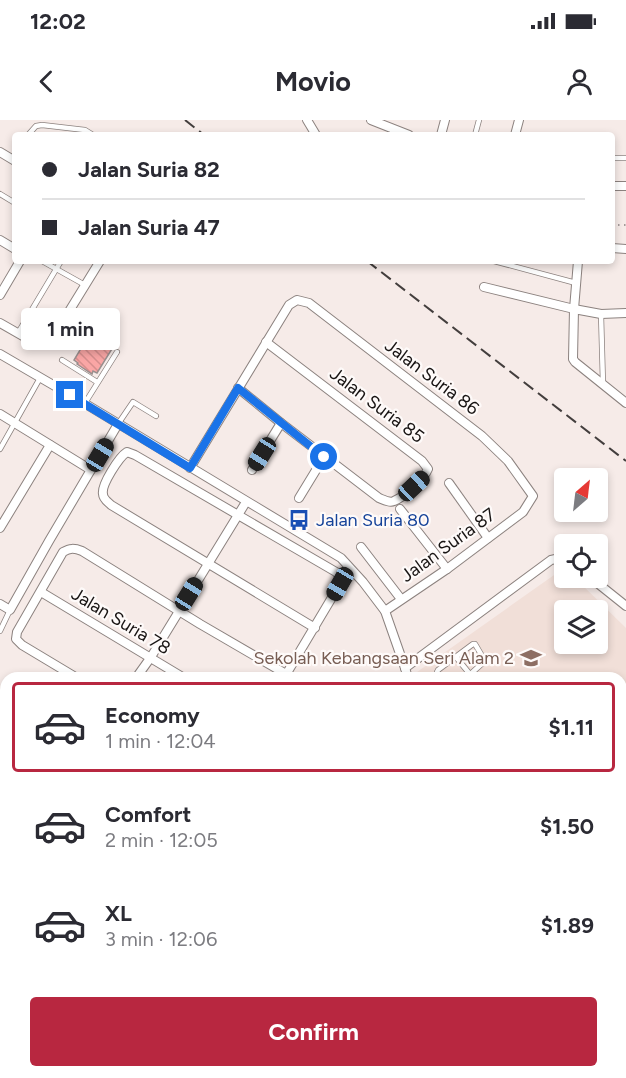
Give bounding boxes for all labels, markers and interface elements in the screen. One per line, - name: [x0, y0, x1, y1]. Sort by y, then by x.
- text: 12:02: [30, 8, 86, 35]
- icon: back: [30, 65, 63, 98]
- text: Movio: [275, 65, 351, 98]
- icon: person: [563, 65, 596, 98]
- text: Jalan Suria 82: [78, 156, 220, 183]
- text: Jalan Suria 47: [78, 214, 220, 241]
- callout: 1 min: [20, 308, 119, 350]
- text: 1 min: [47, 317, 94, 341]
- street label: Jalan Suria 86: [381, 334, 483, 420]
- street label: Jalan Suria 85: [325, 362, 429, 448]
- route end: [56, 381, 83, 408]
- car: [245, 434, 279, 474]
- car: [83, 435, 117, 475]
- route start: [310, 443, 337, 470]
- car: [395, 467, 433, 505]
- north arrow: [554, 468, 608, 522]
- map controls: [554, 468, 608, 654]
- street label: Jalan Suria 87: [396, 503, 500, 587]
- bus stop icon: Jalan Suria 80: [287, 508, 311, 532]
- place label: Jalan Suria 80: [316, 509, 430, 531]
- button: locate: [554, 534, 608, 588]
- car: [323, 564, 357, 604]
- car: [172, 574, 206, 614]
- street label: Jalan Suria 78: [67, 583, 175, 659]
- button: layers: [554, 600, 608, 654]
- school or university icon: Sekolah Kebangsaan Seri Alam 2: [519, 646, 543, 670]
- place label: Sekolah Kebangsaan Seri Alam 2: [254, 647, 514, 669]
- icon: car: [33, 700, 87, 754]
- text: Economy: [105, 702, 200, 729]
- text: $1.11: [549, 714, 594, 741]
- text: 1 min · 12:04: [105, 729, 216, 753]
- icon: car: [33, 799, 87, 853]
- text: Comfort: [105, 801, 191, 828]
- text: $1.50: [540, 813, 594, 840]
- text: 2 min · 12:05: [105, 828, 218, 852]
- icon: car: [33, 898, 87, 952]
- text: XL: [105, 900, 132, 927]
- text: $1.89: [541, 912, 594, 939]
- text: 3 min · 12:06: [105, 927, 217, 951]
- button: Confirm: [30, 997, 597, 1066]

